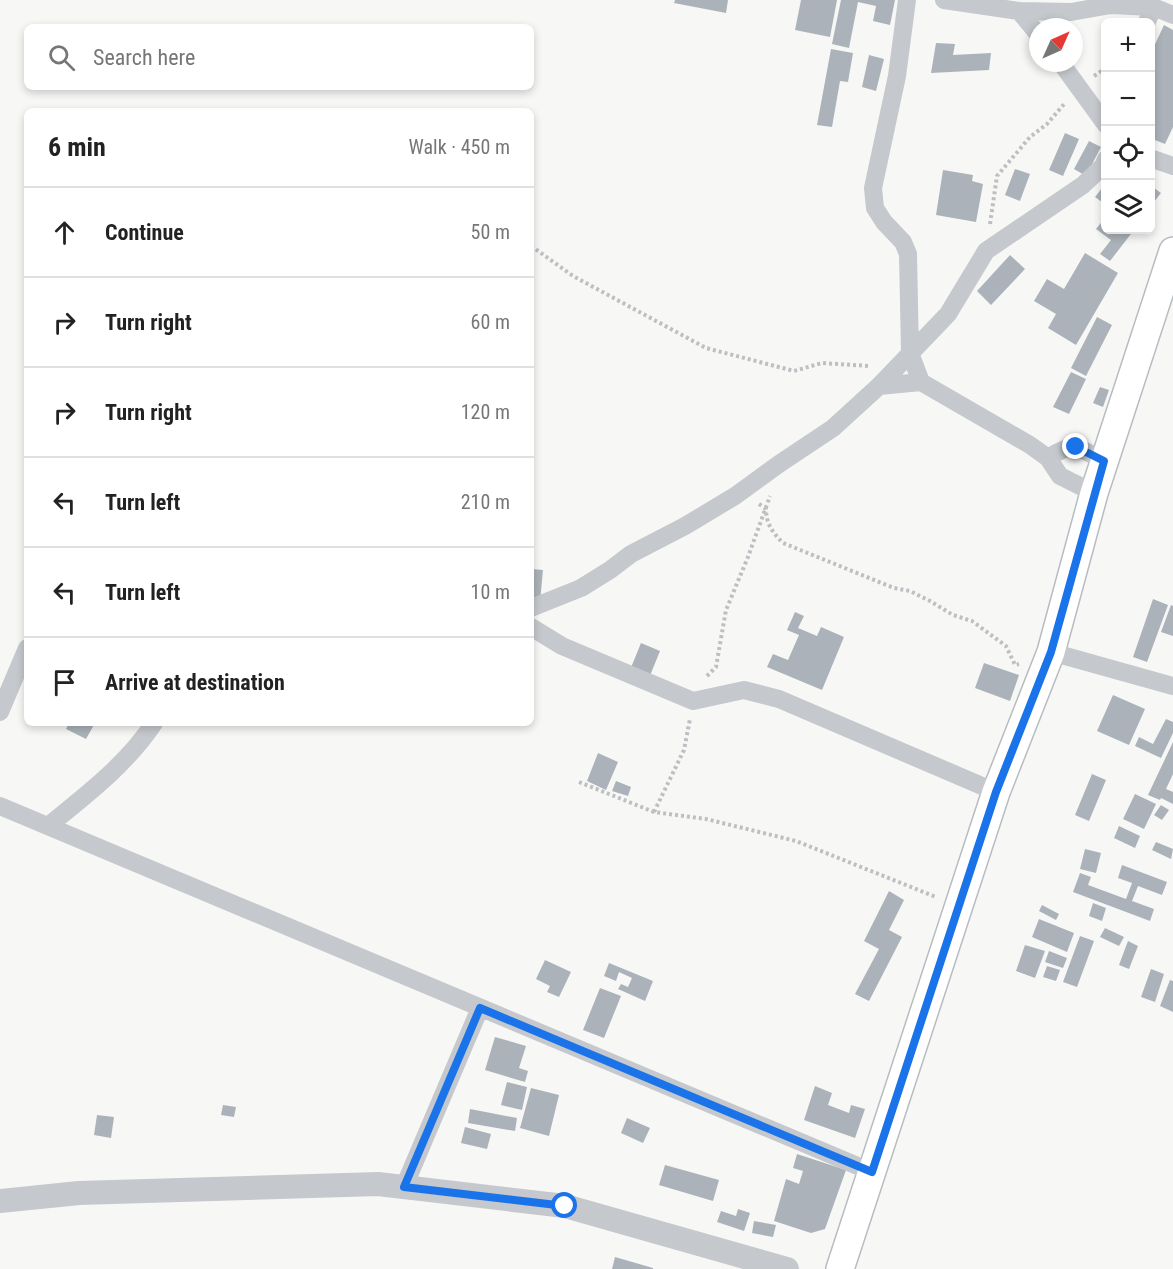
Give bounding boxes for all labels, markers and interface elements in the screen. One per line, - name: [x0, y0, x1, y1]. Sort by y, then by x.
- north arrow: [1029, 18, 1083, 72]
- map controls: [1101, 18, 1155, 234]
- button: +: [1101, 18, 1155, 72]
- search box: [24, 24, 534, 90]
- icon: search: [45, 41, 78, 74]
- text: Search here: [93, 45, 195, 70]
- button: −: [1101, 72, 1155, 126]
- button: locate: [1101, 126, 1155, 180]
- text: 6 min: [48, 132, 106, 162]
- text: Walk · 450 m: [409, 135, 510, 159]
- button: layers: [1101, 180, 1155, 234]
- icon: ahead: [48, 216, 81, 249]
- text: Continue: [105, 220, 184, 245]
- text: 50 m: [471, 220, 510, 244]
- icon: right: [48, 306, 81, 339]
- text: Turn right: [105, 310, 192, 335]
- text: 60 m: [471, 310, 510, 334]
- icon: right: [48, 396, 81, 429]
- text: Turn right: [105, 400, 192, 425]
- text: 120 m: [461, 400, 510, 424]
- route end: [1062, 433, 1088, 459]
- icon: left: [48, 486, 81, 519]
- text: Turn left: [105, 490, 180, 515]
- text: 210 m: [461, 490, 510, 514]
- icon: left: [48, 576, 81, 609]
- text: Turn left: [105, 580, 180, 605]
- text: 10 m: [471, 580, 510, 604]
- icon: arrive: [48, 666, 81, 699]
- text: Arrive at destination: [105, 670, 285, 695]
- route start: [551, 1192, 577, 1218]

